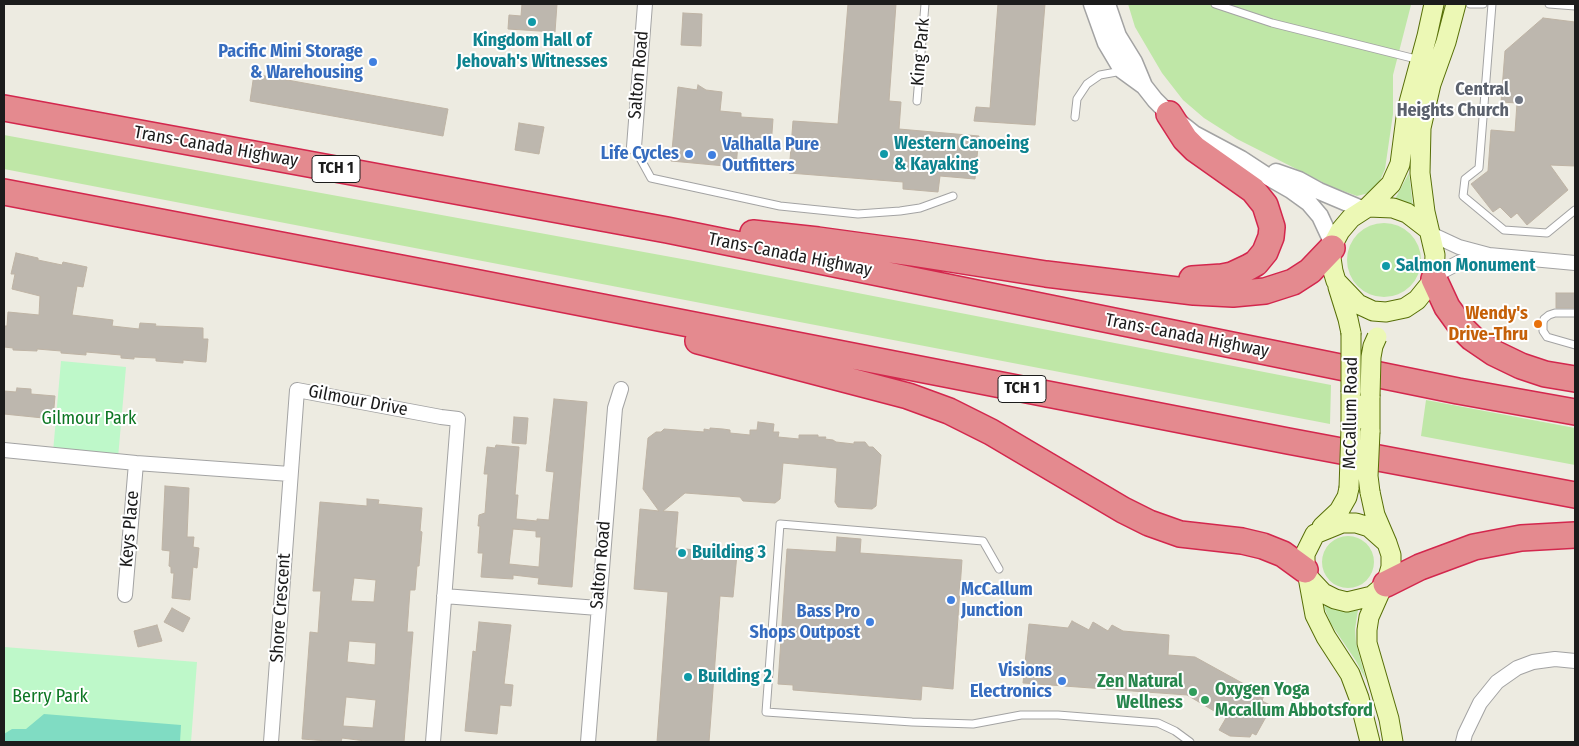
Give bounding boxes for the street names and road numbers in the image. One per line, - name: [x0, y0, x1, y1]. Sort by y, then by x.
- street label: King Park: [907, 17, 935, 87]
- street label: Salton Road: [624, 30, 654, 120]
- street label: Trans-Canada Highway: [132, 122, 300, 172]
- road number: TCH 1: [312, 156, 360, 182]
- street label: Trans-Canada Highway: [706, 229, 874, 281]
- street label: Trans-Canada Highway: [1103, 310, 1271, 362]
- street label: McCallum Road: [1339, 357, 1363, 469]
- road number: TCH 1: [998, 376, 1046, 402]
- street label: Gilmour Drive: [306, 381, 410, 421]
- street label: Keys Place: [116, 490, 144, 568]
- street label: Salton Road: [586, 520, 616, 610]
- street label: Shore Crescent: [266, 553, 296, 663]

